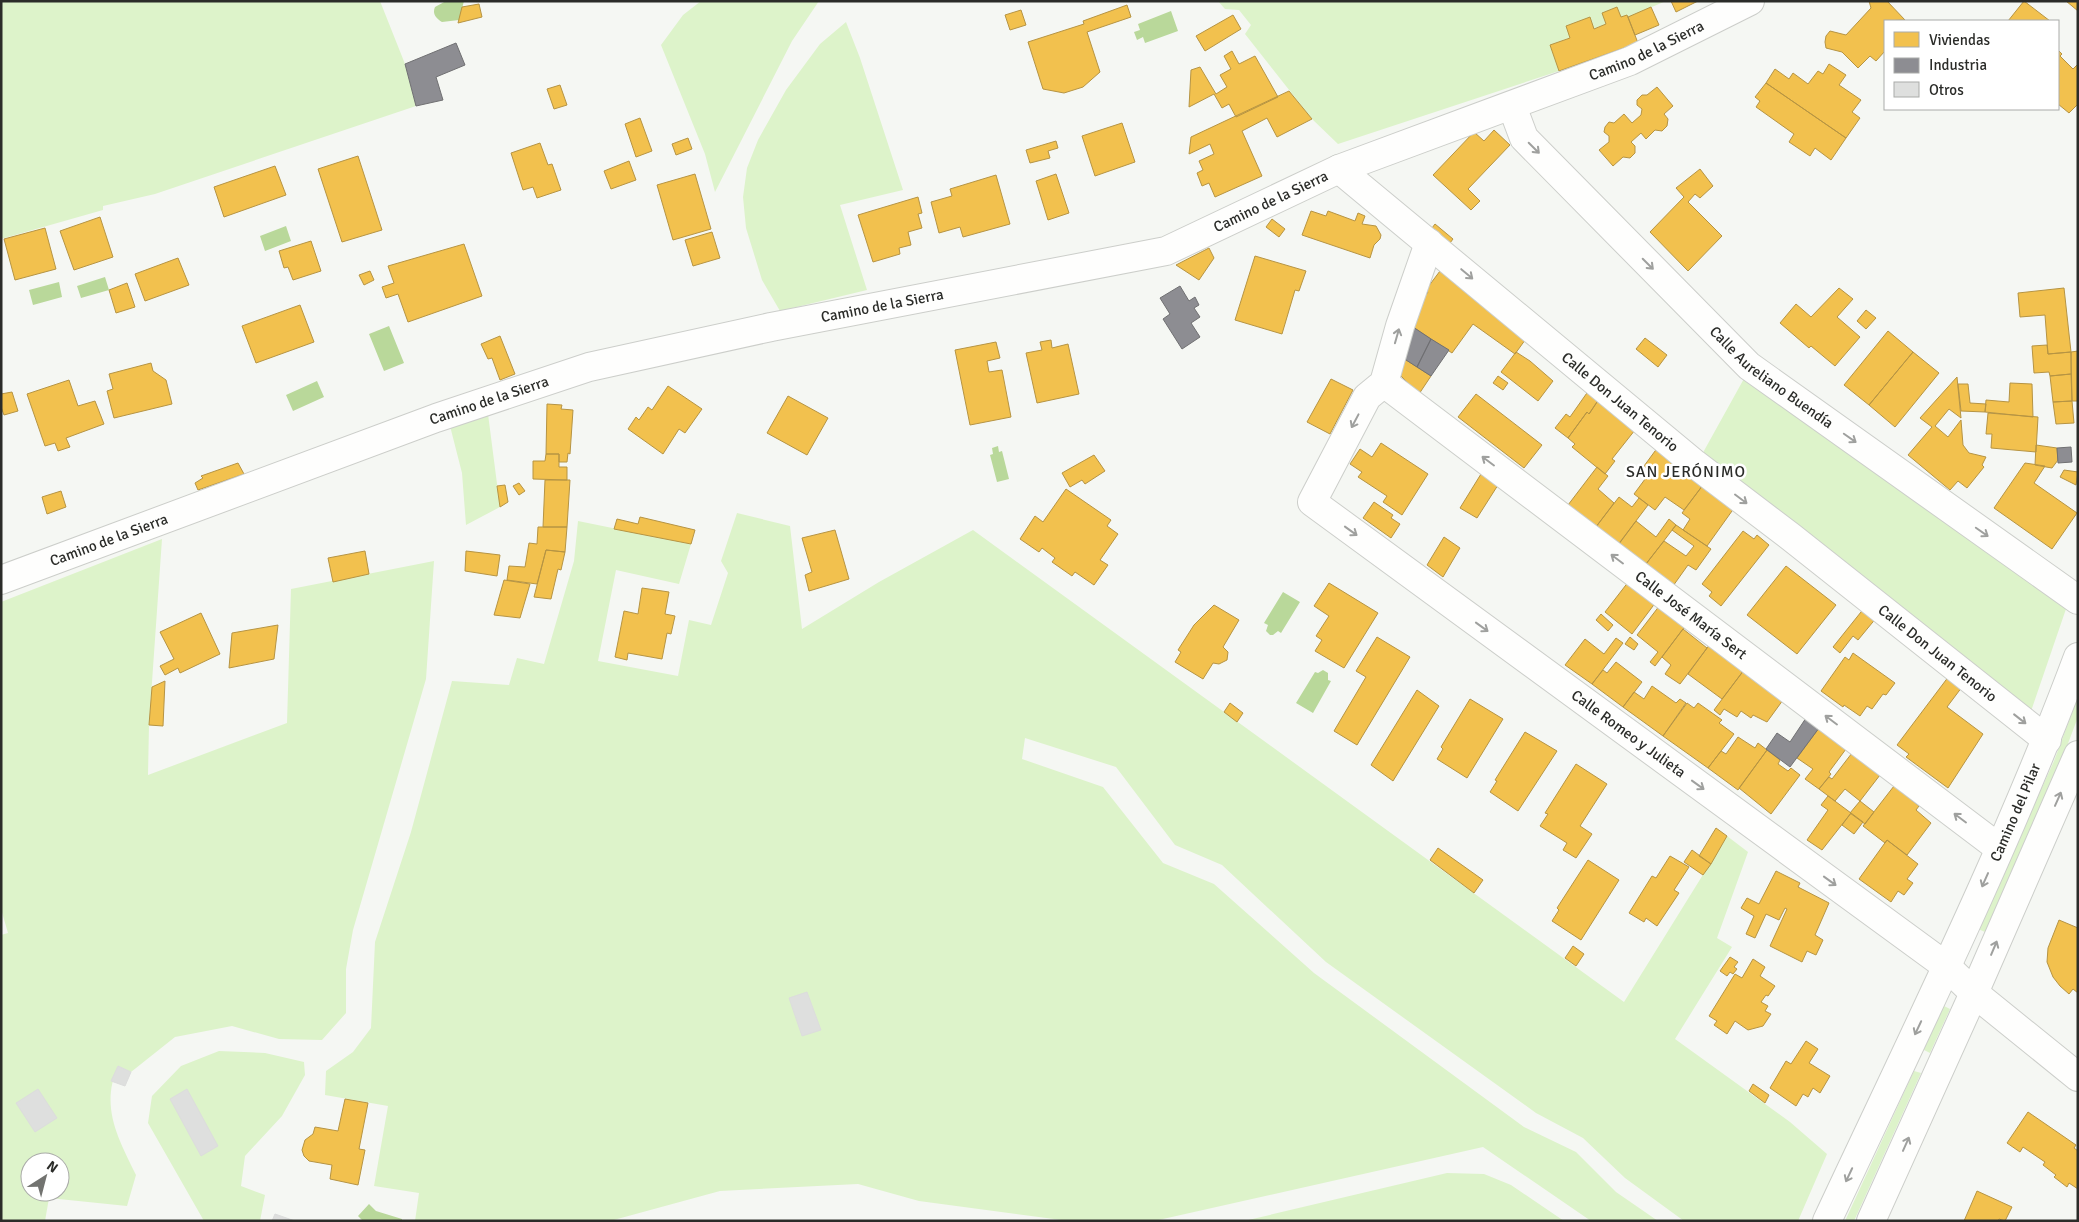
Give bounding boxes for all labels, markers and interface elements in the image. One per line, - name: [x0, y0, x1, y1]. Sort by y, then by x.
- street label: Camino de la Sierra: [1586, 17, 1707, 84]
- legend: [1884, 20, 2059, 110]
- text: Viviendas: [1929, 31, 1990, 49]
- text: Industria: [1929, 56, 1987, 74]
- text: Otros: [1929, 81, 1964, 99]
- one-way arrow: [1528, 142, 1540, 154]
- street label: Camino de la Sierra: [1211, 167, 1331, 236]
- one-way arrow: [1642, 258, 1655, 270]
- one-way arrow: [1460, 269, 1473, 280]
- street label: Camino de la Sierra: [819, 285, 945, 326]
- street label: Calle Aureliano Buendía: [1706, 322, 1837, 432]
- one-way arrow: [1393, 328, 1403, 344]
- street label: Calle Don Juan Tenorio: [1558, 348, 1682, 456]
- street label: Camino de la Sierra: [427, 372, 551, 429]
- one-way arrow: [1350, 413, 1360, 428]
- one-way arrow: [1843, 433, 1857, 443]
- one-way arrow: [1481, 456, 1495, 466]
- district label: SAN JERÓNIMO: [1626, 462, 1746, 482]
- one-way arrow: [1734, 494, 1747, 505]
- street label: Camino de la Sierra: [47, 510, 170, 570]
- one-way arrow: [1344, 526, 1358, 536]
- one-way arrow: [1975, 527, 1989, 537]
- one-way arrow: [1610, 554, 1624, 564]
- street label: Calle José María Sert: [1632, 567, 1750, 663]
- street label: Calle Don Juan Tenorio: [1875, 601, 2001, 706]
- one-way arrow: [1475, 622, 1489, 632]
- street label: Calle Romeo y Julieta: [1568, 686, 1689, 781]
- one-way arrow: [2013, 714, 2026, 725]
- one-way arrow: [1825, 715, 1838, 726]
- street label: Camino del Pilar: [1986, 760, 2044, 864]
- one-way arrow: [1691, 780, 1705, 790]
- one-way arrow: [2054, 792, 2064, 807]
- one-way arrow: [1953, 813, 1967, 823]
- one-way arrow: [1980, 872, 1989, 887]
- one-way arrow: [1823, 875, 1836, 886]
- one-way arrow: [1989, 941, 1999, 956]
- one-way arrow: [1912, 1020, 1922, 1035]
- one-way arrow: [1901, 1137, 1911, 1152]
- north arrow: [20, 1152, 70, 1202]
- text: N: [43, 1157, 61, 1177]
- one-way arrow: [1843, 1167, 1853, 1182]

